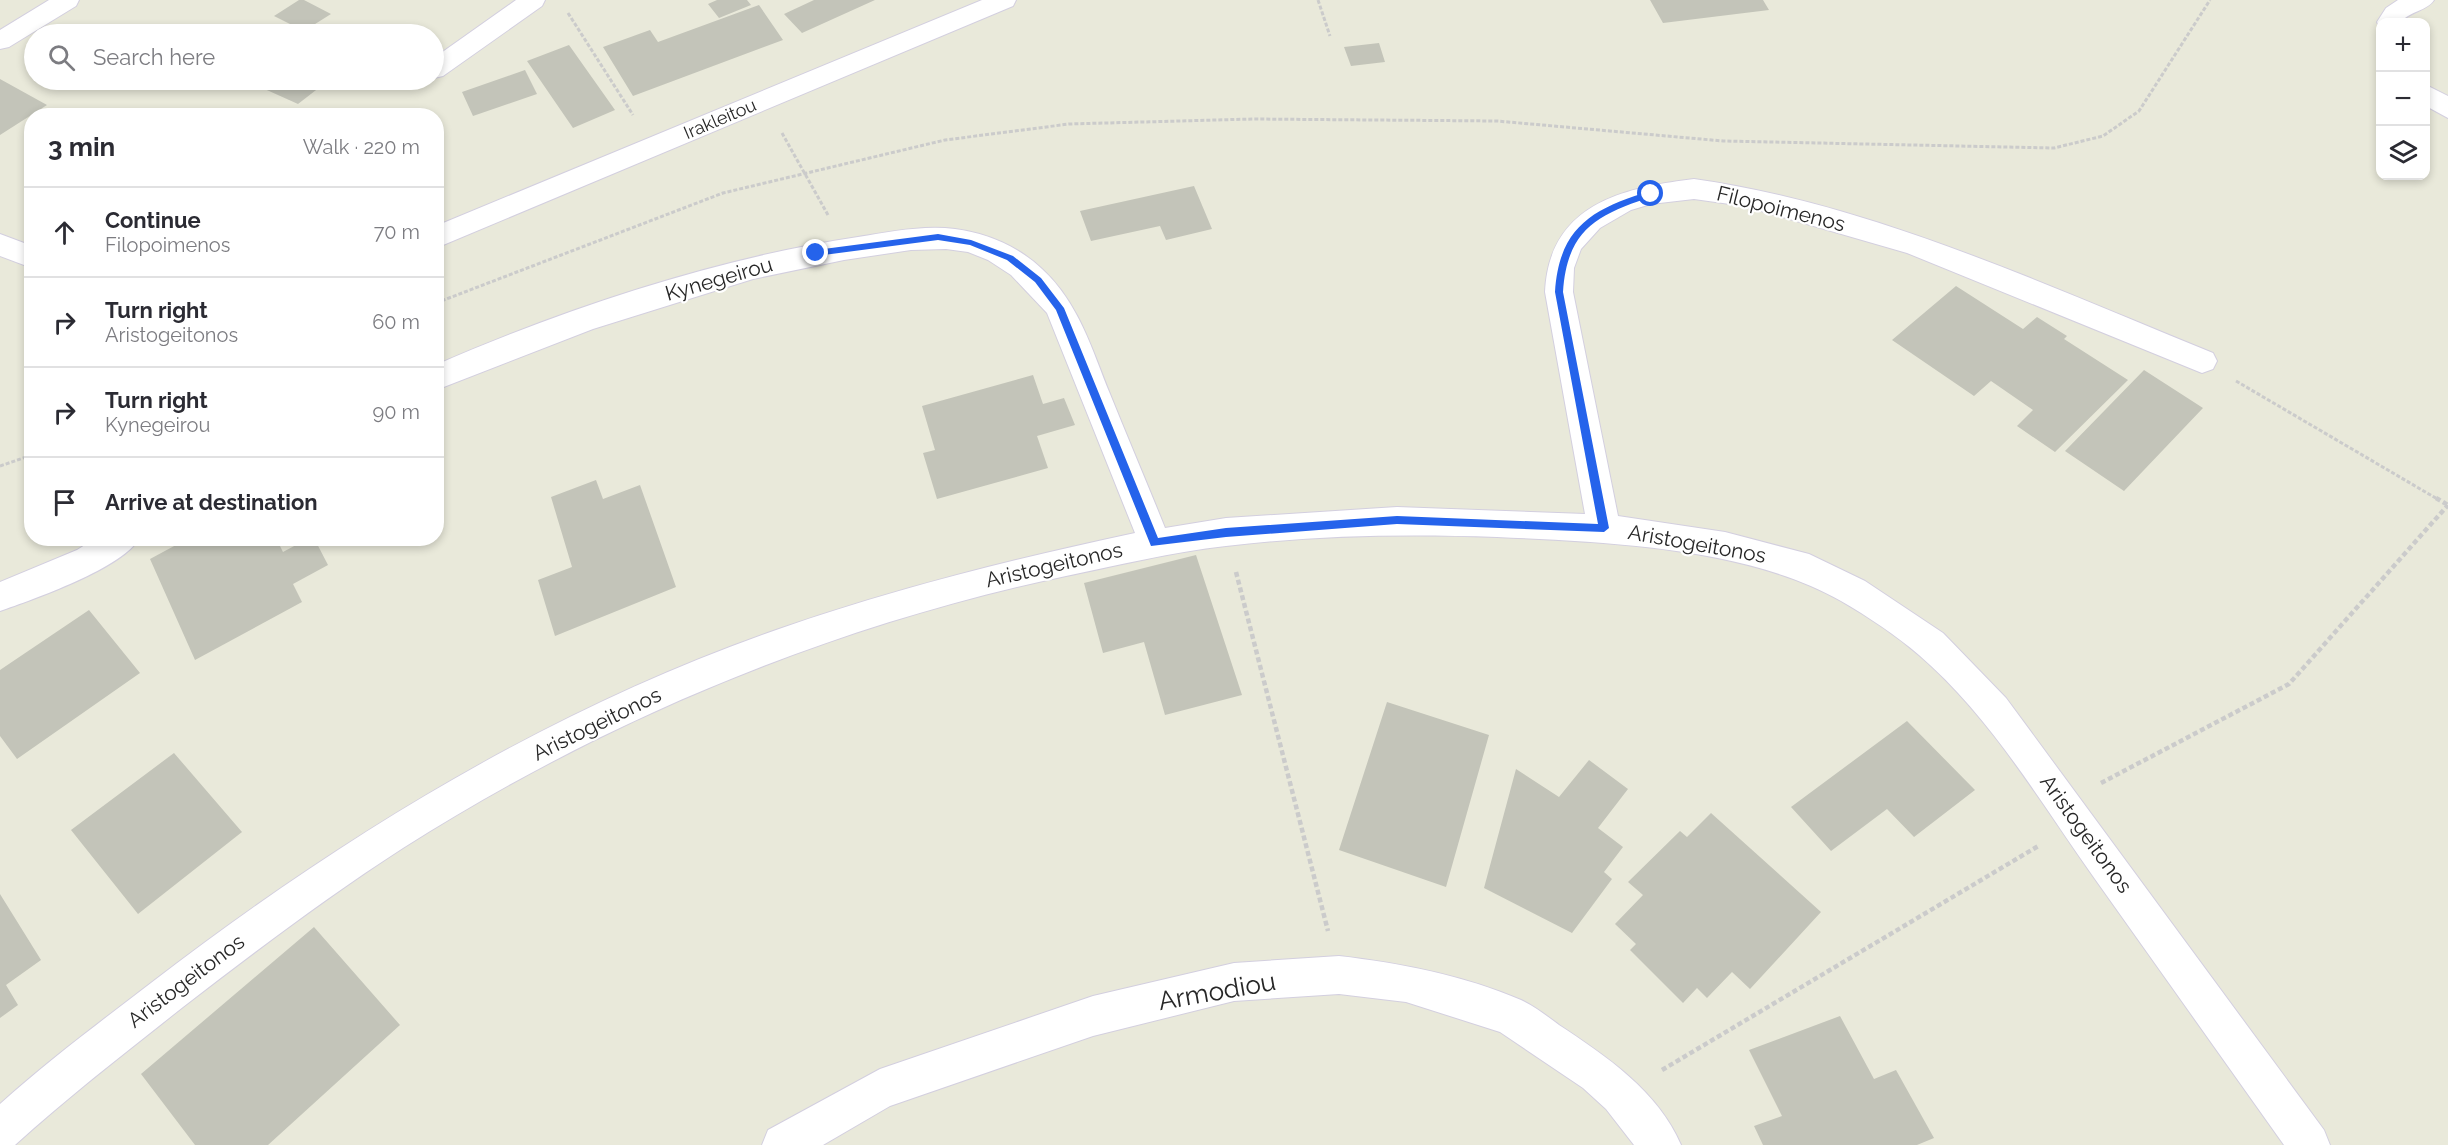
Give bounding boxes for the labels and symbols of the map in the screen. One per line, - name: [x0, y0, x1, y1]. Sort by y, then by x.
- street label: Irakleitou: [680, 94, 759, 143]
- route start: [1637, 180, 1663, 206]
- street label: Filopoimenos: [1714, 180, 1848, 237]
- route end: [802, 239, 828, 265]
- street label: Kynegeirou: [662, 251, 775, 306]
- street label: Aristogeitonos: [1626, 519, 1768, 568]
- street label: Aristogeitonos: [983, 537, 1125, 592]
- street label: Aristogeitonos: [528, 682, 665, 765]
- street label: Aristogeitonos: [2035, 770, 2138, 898]
- street label: Aristogeitonos: [122, 929, 249, 1033]
- street label: Armodiou: [1156, 966, 1278, 1016]

